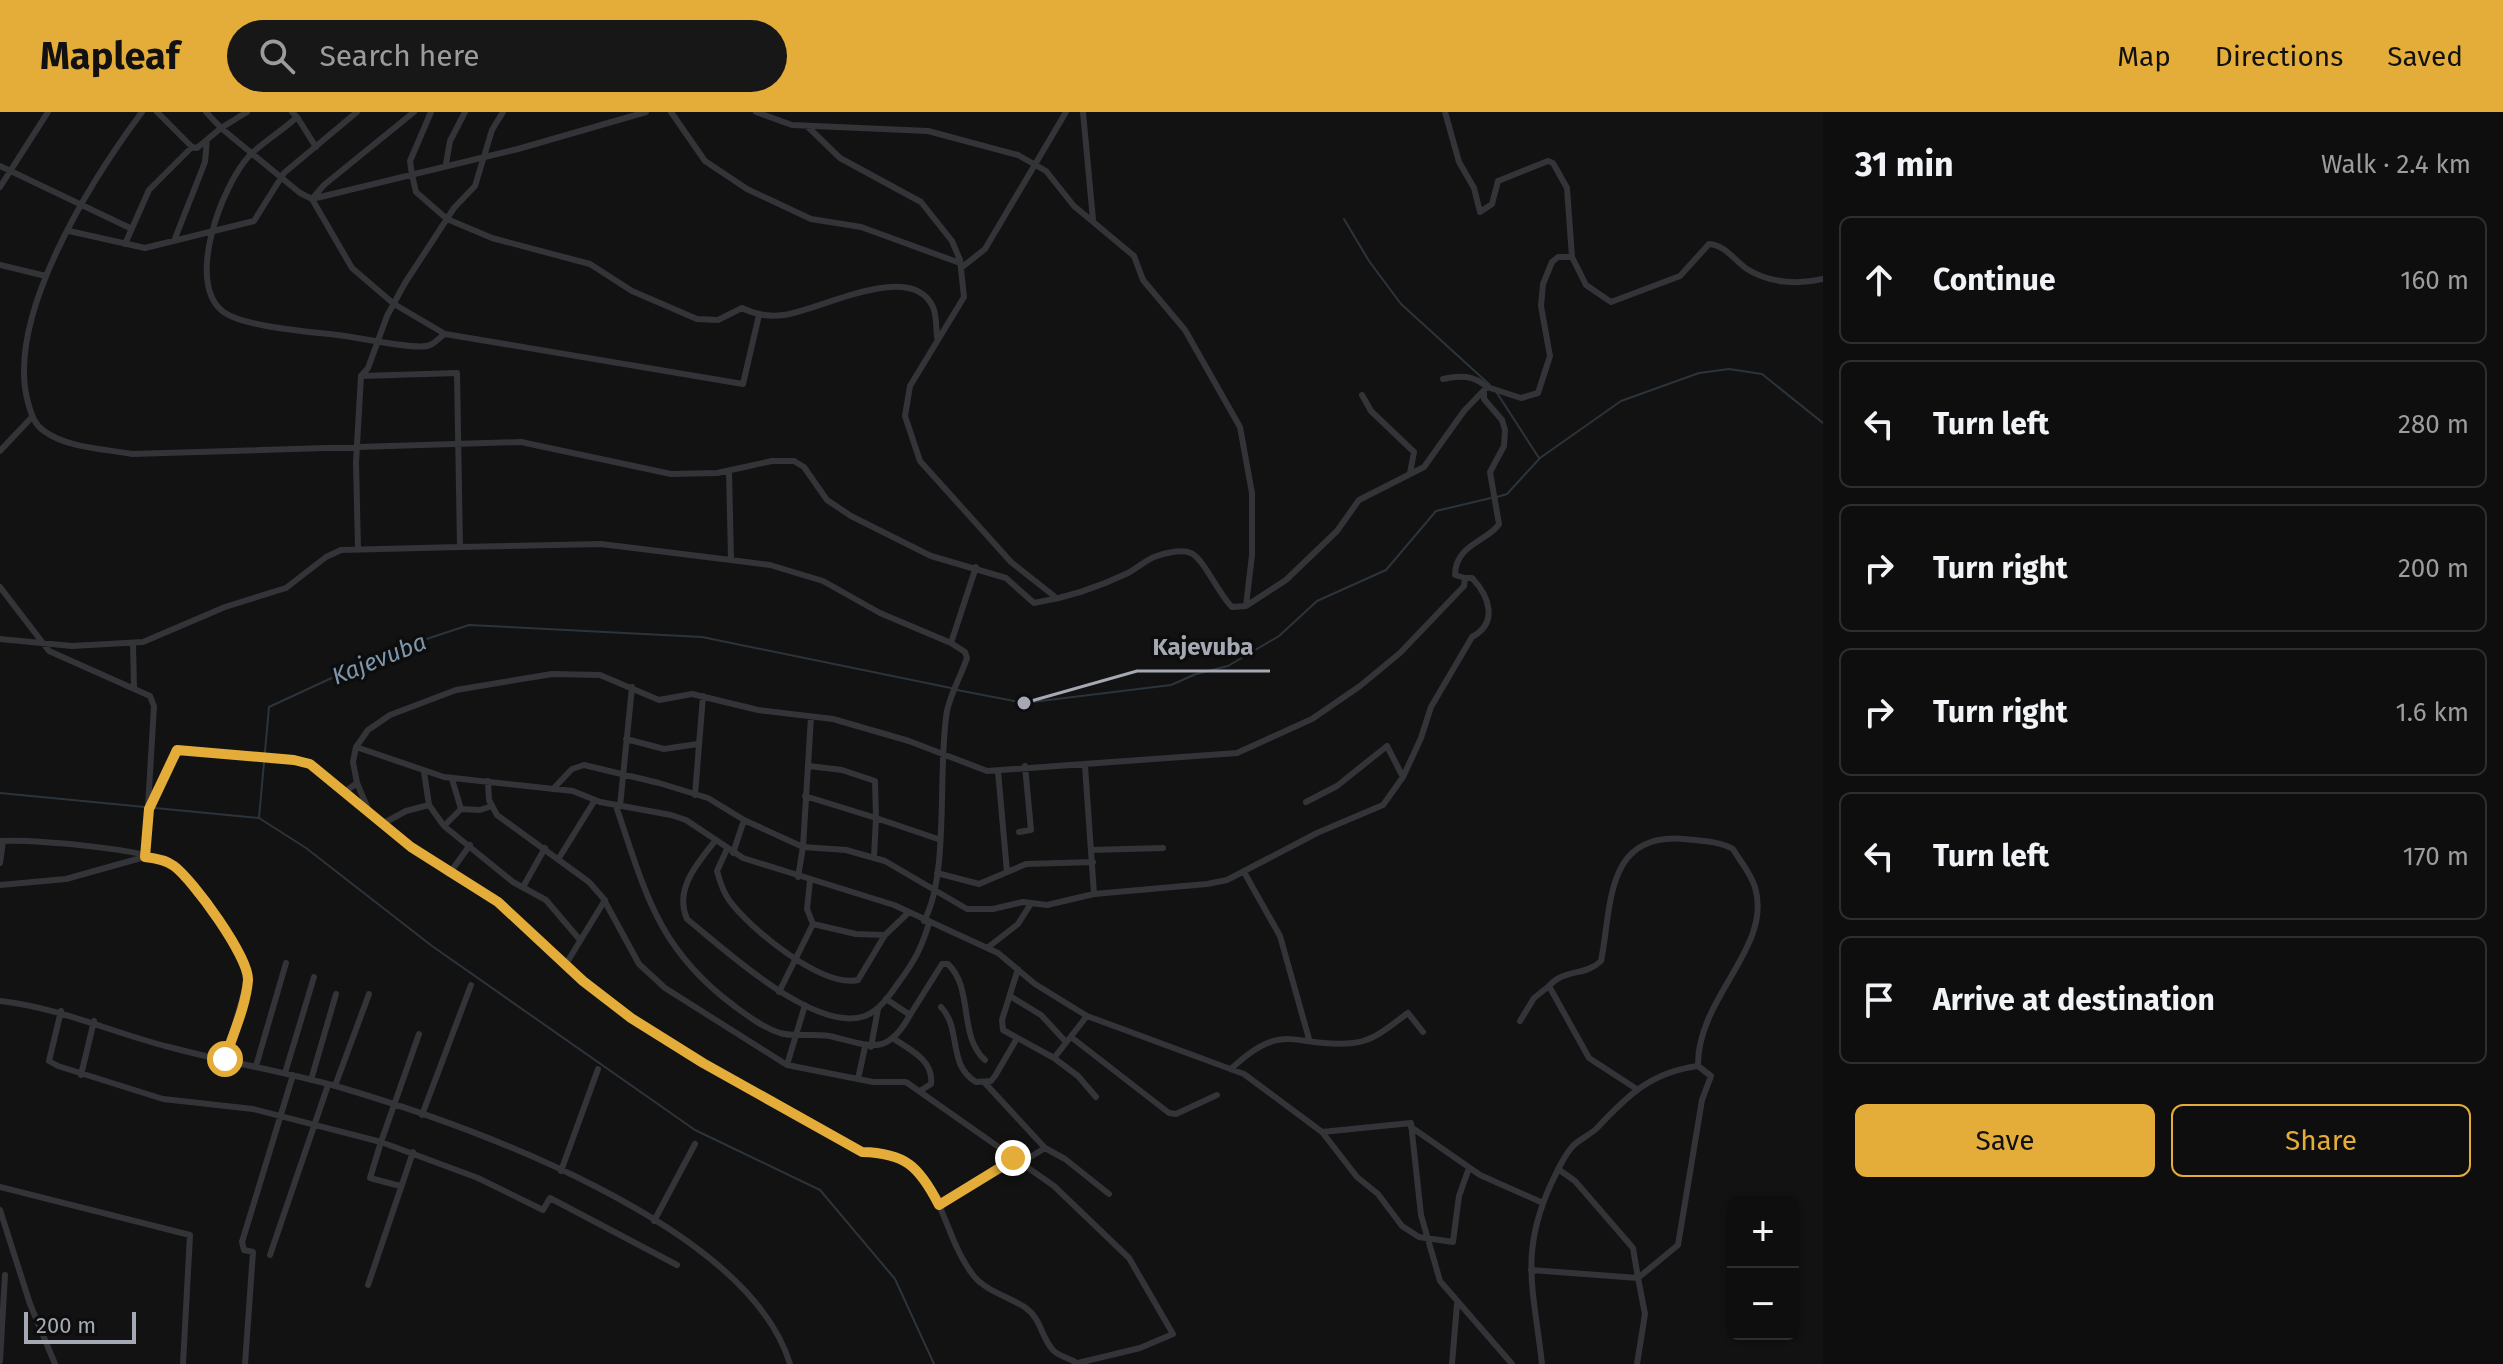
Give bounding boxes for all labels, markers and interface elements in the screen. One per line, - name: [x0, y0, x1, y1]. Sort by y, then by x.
- search box: [227, 20, 787, 92]
- text: Mapleaf: [40, 33, 179, 79]
- icon: search: [255, 34, 299, 78]
- text: Search here: [319, 38, 480, 74]
- text: Map: [2117, 40, 2171, 73]
- text: Directions: [2215, 40, 2343, 73]
- text: Saved: [2387, 40, 2463, 73]
- text: 31 min: [1855, 144, 1954, 185]
- text: Walk · 2.4 km: [2321, 149, 2471, 180]
- icon: ahead: [1857, 258, 1901, 302]
- text: Continue: [1933, 262, 2056, 298]
- text: 160 m: [2400, 265, 2469, 296]
- icon: left: [1857, 402, 1901, 446]
- text: Turn left: [1933, 406, 2049, 442]
- text: 280 m: [2398, 409, 2469, 440]
- icon: right: [1857, 546, 1901, 590]
- text: Turn right: [1933, 550, 2068, 586]
- text: 200 m: [2398, 553, 2469, 584]
- callout: Kajevuba: [1137, 623, 1270, 671]
- water label: Kajevuba: [328, 627, 430, 691]
- text: Kajevuba: [1153, 633, 1253, 661]
- icon: right: [1857, 690, 1901, 734]
- text: Turn right: [1933, 694, 2068, 730]
- text: 1.6 km: [2395, 697, 2469, 728]
- icon: left: [1857, 834, 1901, 878]
- text: Turn left: [1933, 838, 2049, 874]
- text: 170 m: [2403, 841, 2469, 872]
- icon: arrive: [1857, 978, 1901, 1022]
- text: Arrive at destination: [1933, 982, 2215, 1018]
- route start: [207, 1041, 243, 1077]
- button: Save: [1855, 1104, 2155, 1177]
- button: Share: [2171, 1104, 2471, 1177]
- route end: [995, 1140, 1031, 1176]
- map controls: [1727, 1196, 1799, 1340]
- button: +: [1727, 1196, 1799, 1268]
- button: −: [1727, 1268, 1799, 1340]
- scale bar: [24, 1308, 136, 1344]
- text: 200 m: [36, 1312, 96, 1339]

